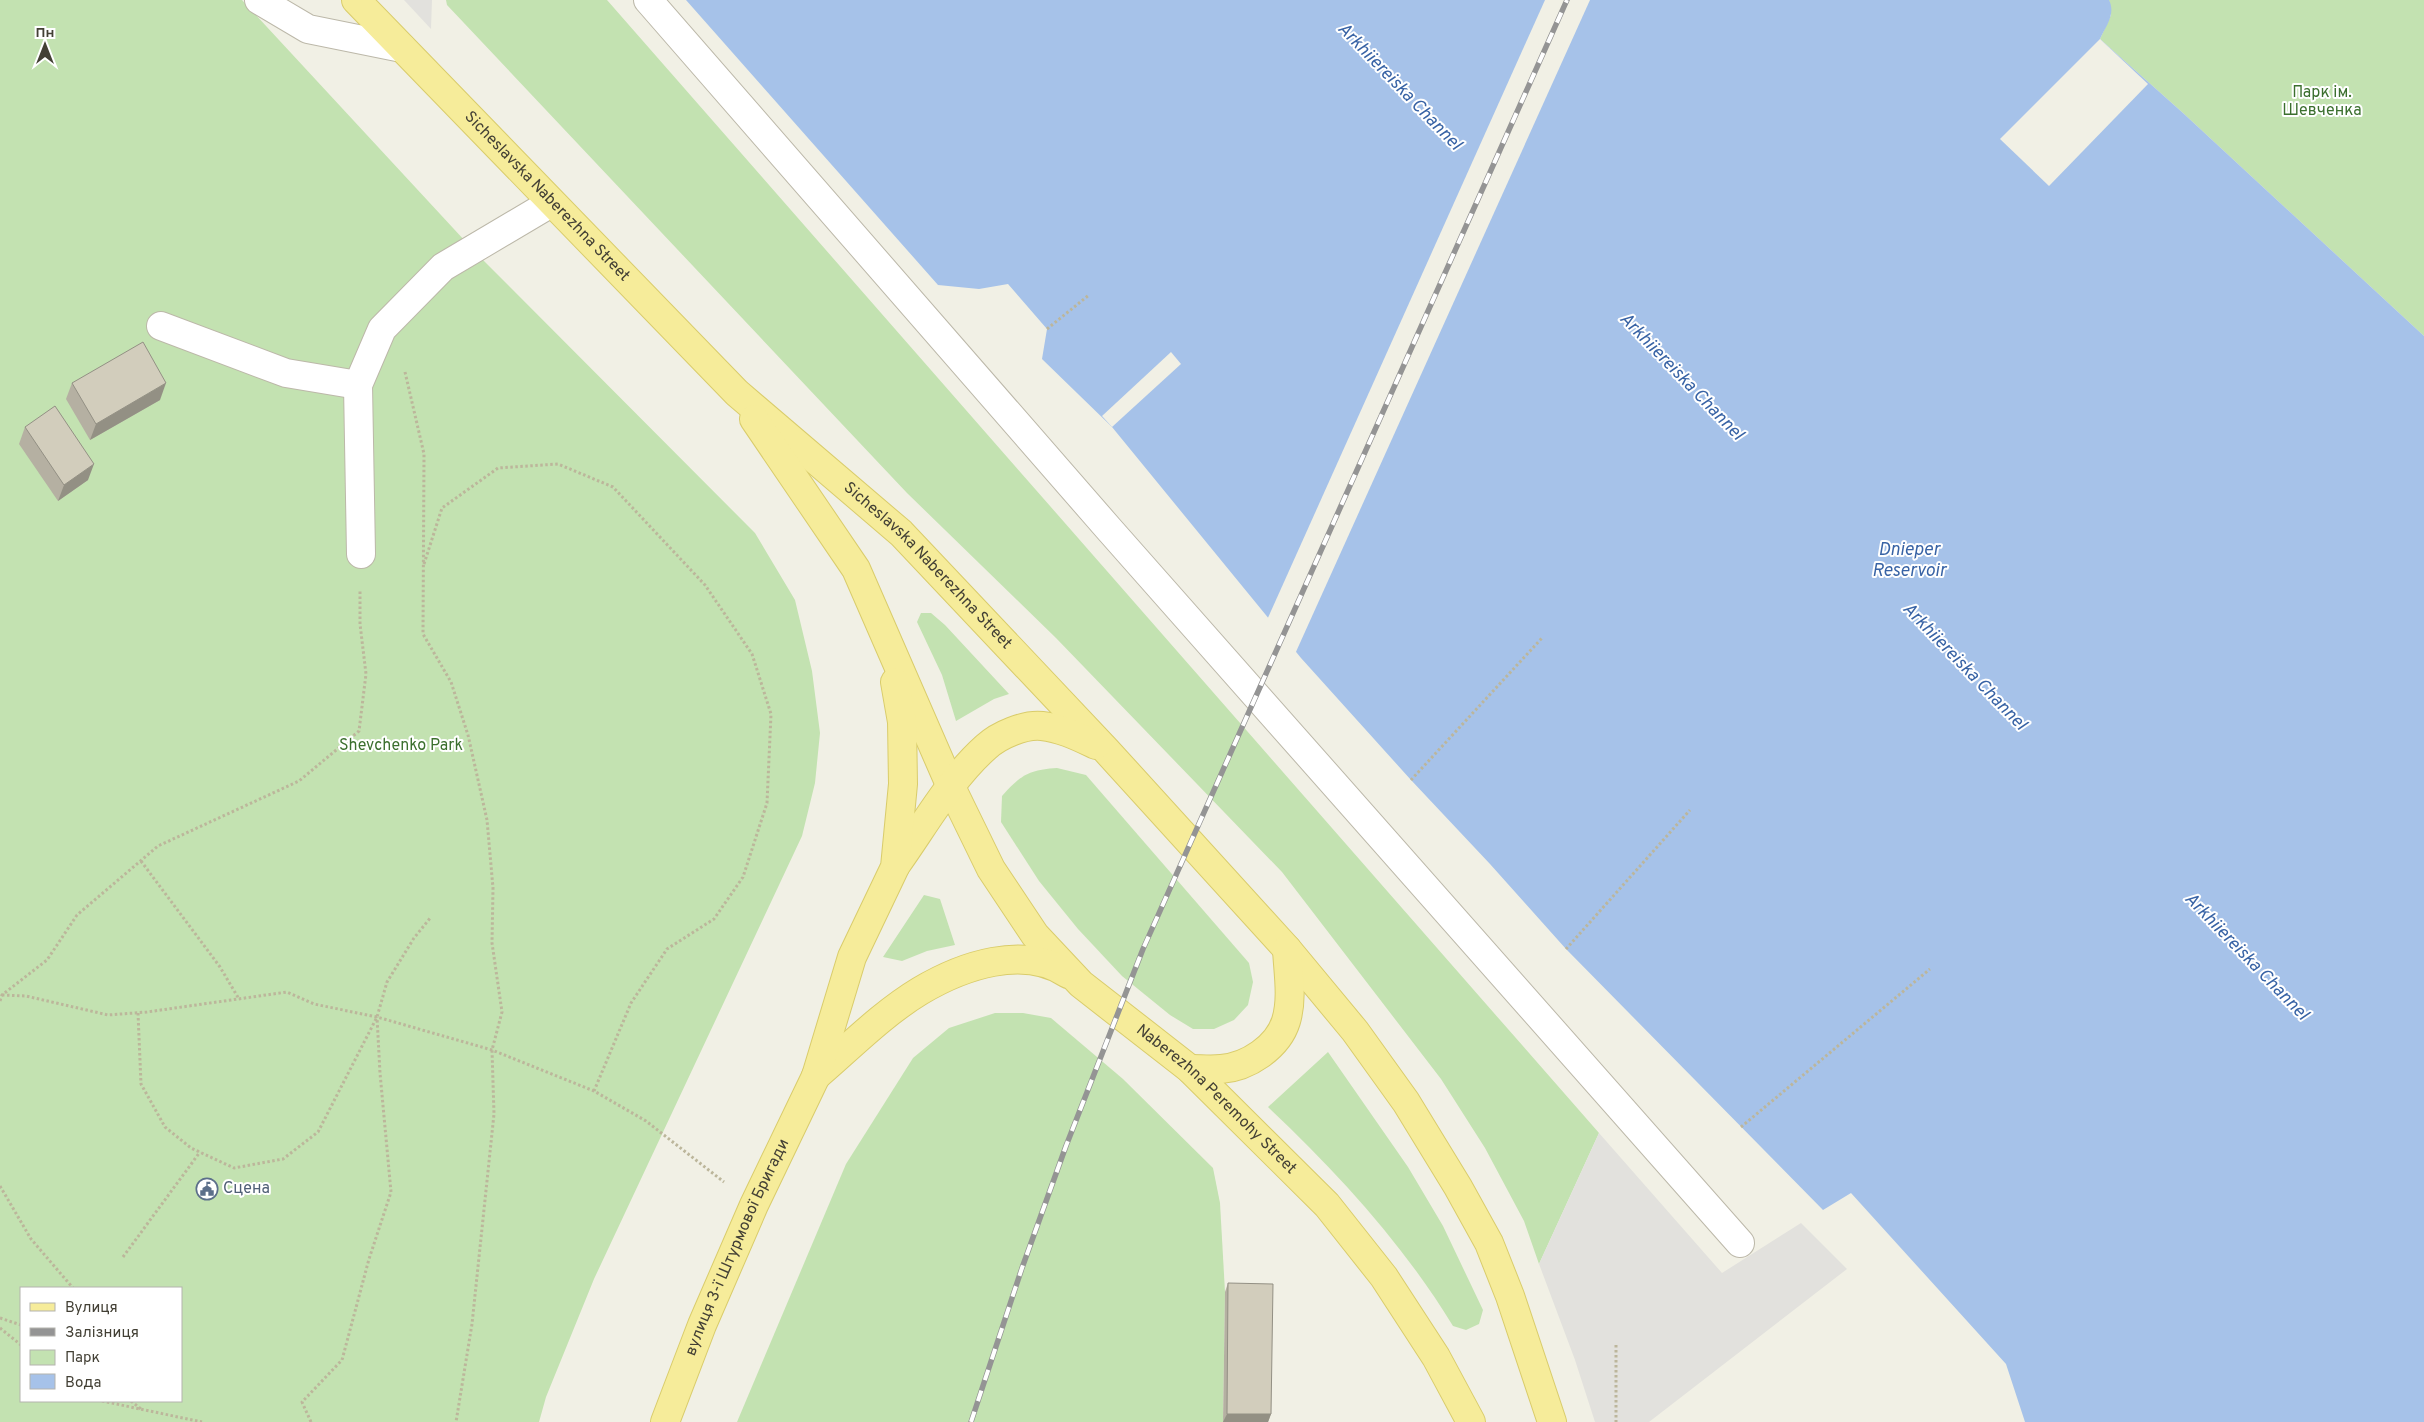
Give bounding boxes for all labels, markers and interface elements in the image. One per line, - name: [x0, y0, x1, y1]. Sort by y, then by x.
- water label: Arkhiiereiska Channel: [1332, 18, 1467, 157]
- north arrow: [20, 20, 70, 70]
- text: Пн: [36, 25, 54, 42]
- park label: Парк iм. Шевченка: [2282, 83, 2362, 121]
- street label: Sicheslavska Naberezhna Street: [460, 107, 634, 286]
- water label: Arkhiiereiska Channel: [1614, 308, 1749, 447]
- street label: Sicheslavska Naberezhna Street: [839, 478, 1016, 654]
- water label: Dnieper Reservoir: [1872, 539, 1948, 583]
- water label: Arkhiiereiska Channel: [1897, 598, 2032, 737]
- park label: Shevchenko Park: [339, 736, 463, 756]
- water label: Arkhiiereiska Channel: [2179, 888, 2314, 1027]
- street label: Naberezhna Peremohy Street: [1132, 1020, 1300, 1179]
- street label: вулиця 3-ї Штурмової Бригади: [681, 1136, 794, 1359]
- public building icon: Сцена: [195, 1177, 219, 1201]
- place label: Сцена: [223, 1179, 270, 1199]
- legend: [20, 1287, 182, 1402]
- text: Вулиця: [65, 1299, 118, 1318]
- text: Залізниця: [65, 1324, 139, 1343]
- text: Парк: [65, 1349, 100, 1368]
- text: Вода: [65, 1374, 101, 1393]

